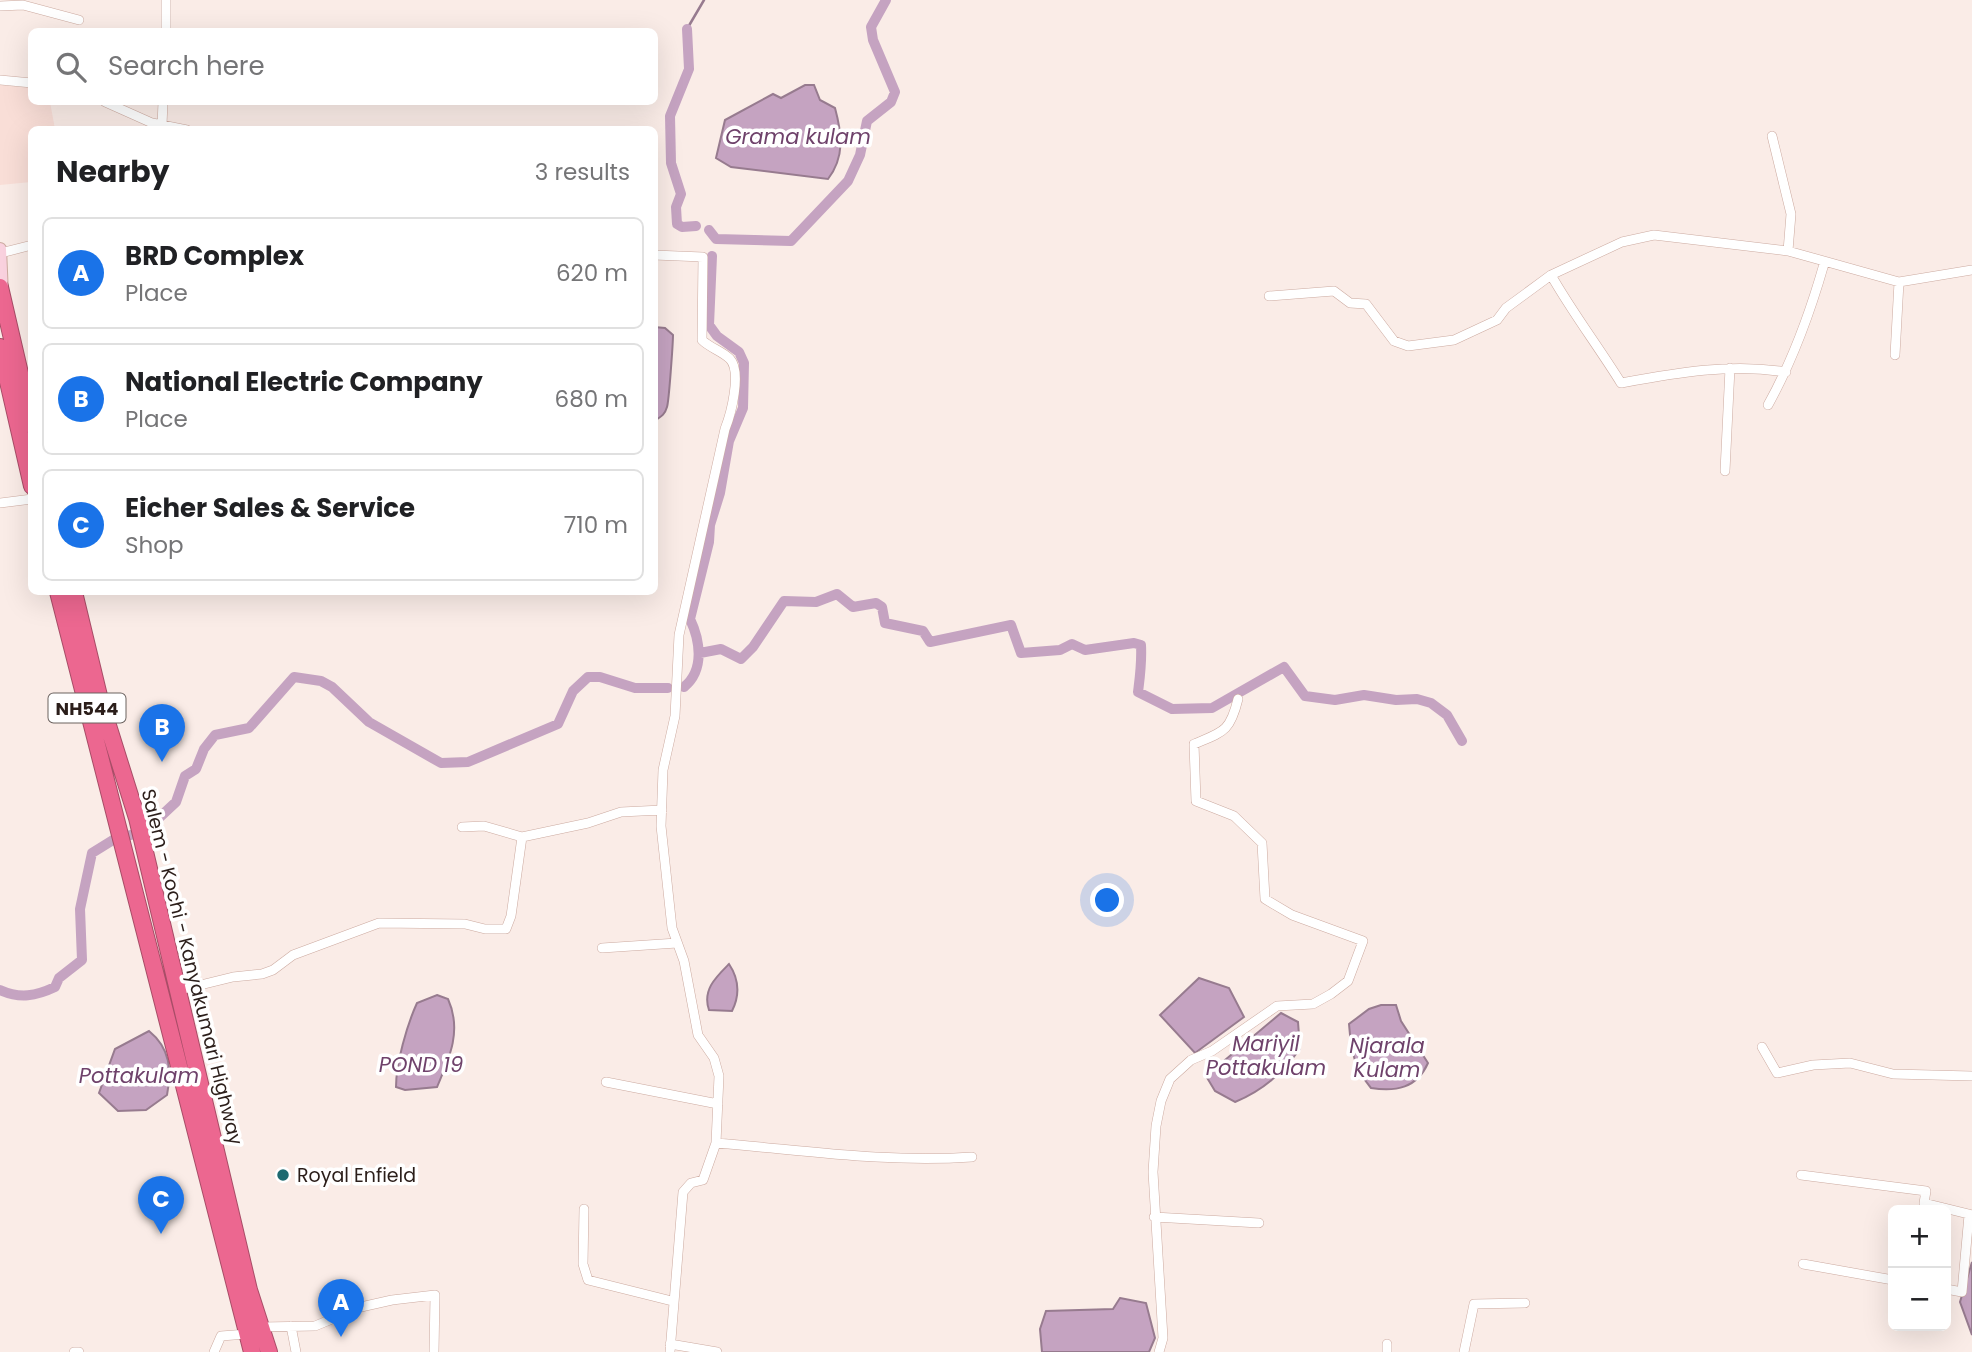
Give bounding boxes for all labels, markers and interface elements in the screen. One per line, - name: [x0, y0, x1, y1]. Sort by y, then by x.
- search box: [28, 28, 658, 105]
- icon: search: [52, 48, 90, 86]
- text: Search here: [108, 48, 265, 84]
- water label: Grama kulam: [725, 122, 871, 151]
- text: Nearby: [56, 150, 170, 193]
- text: 3 results: [535, 156, 630, 188]
- text: BRD Complex: [125, 238, 304, 274]
- text: A: [73, 257, 89, 289]
- text: 620 m: [556, 257, 628, 289]
- text: Place: [125, 277, 188, 309]
- text: National Electric Company: [125, 364, 483, 400]
- text: B: [73, 383, 89, 415]
- text: 680 m: [555, 383, 628, 415]
- text: Place: [125, 403, 188, 435]
- text: Eicher Sales & Service: [125, 490, 415, 526]
- text: C: [72, 509, 90, 541]
- text: 710 m: [564, 509, 628, 541]
- text: Shop: [125, 529, 184, 561]
- road number: NH544: [48, 694, 126, 722]
- pin: B: [139, 704, 185, 762]
- street label: Salem - Kochi - Kanyakumari Highway: [135, 786, 249, 1148]
- your location: [1090, 883, 1124, 917]
- water label: Mariyil Pottakulam: [1206, 1029, 1326, 1082]
- water label: Njarala Kulam: [1349, 1031, 1425, 1084]
- water label: POND 19: [379, 1050, 463, 1079]
- water label: Pottakulam: [79, 1061, 199, 1090]
- place label: Royal Enfield: [297, 1162, 416, 1189]
- marker: Royal Enfield: [275, 1167, 291, 1183]
- pin: C: [138, 1176, 184, 1234]
- map controls: [1888, 1205, 1951, 1331]
- button: +: [1888, 1205, 1951, 1268]
- button: −: [1888, 1268, 1951, 1331]
- pin: A: [318, 1279, 364, 1337]

